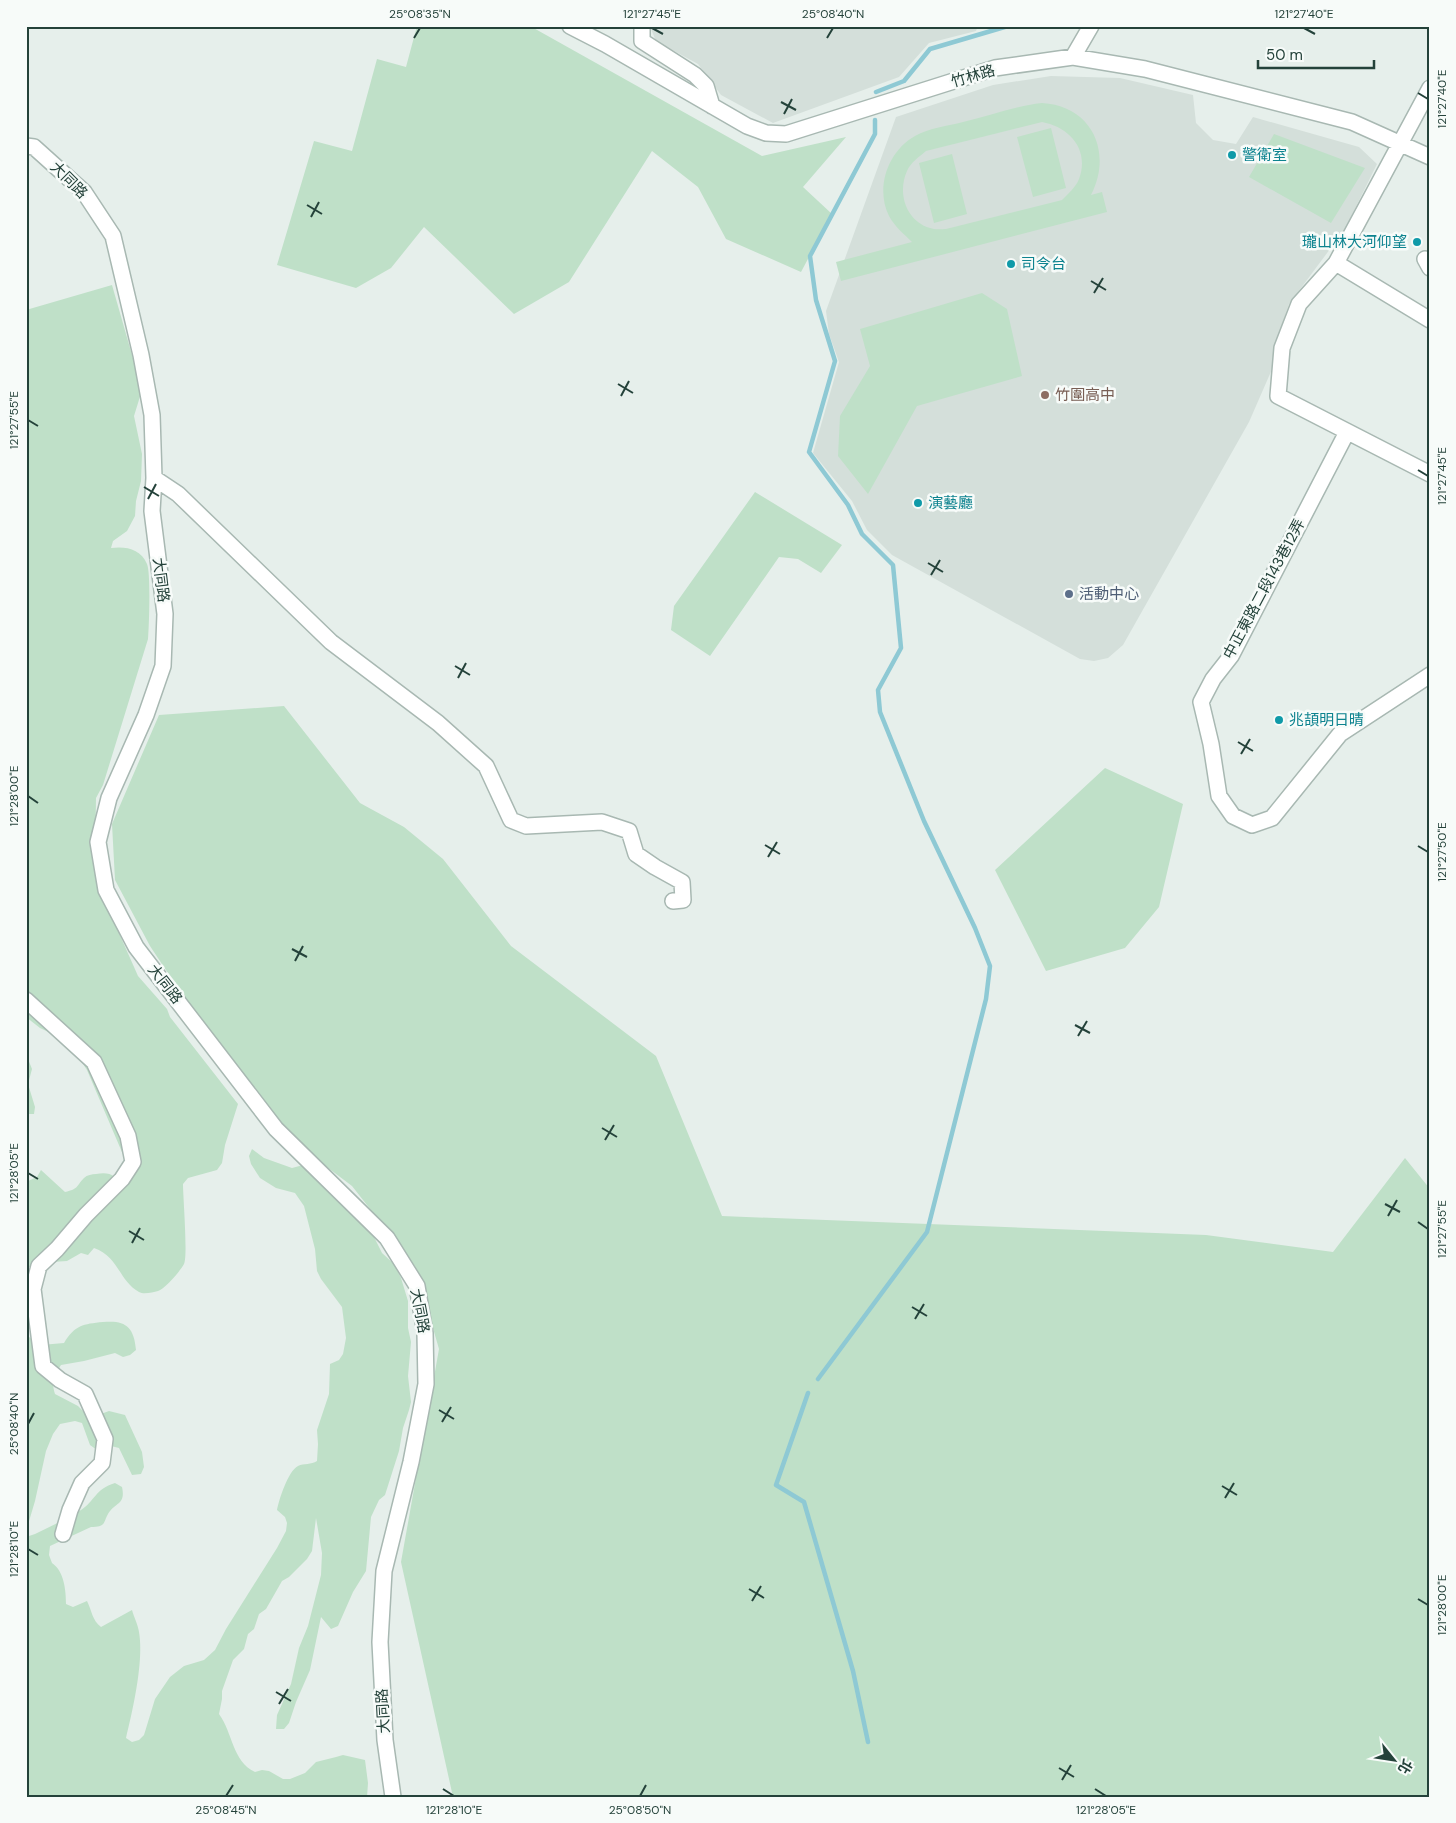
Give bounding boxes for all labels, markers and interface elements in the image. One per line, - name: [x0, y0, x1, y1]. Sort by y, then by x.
- text: 25°08'35"N: [389, 6, 451, 22]
- text: 121°27'45"E: [623, 6, 681, 22]
- text: 25°08'40"N: [802, 6, 864, 22]
- text: 121°27'40"E: [1274, 6, 1334, 22]
- scale bar: [1258, 38, 1375, 70]
- text: 50 m: [1266, 45, 1303, 65]
- street label: 竹林路: [949, 60, 997, 92]
- text: 121°27'40"E: [1434, 69, 1450, 129]
- place label: 警衛室: [1242, 145, 1287, 165]
- marker: 警衛室: [1226, 149, 1238, 161]
- street label: 大同路: [46, 157, 92, 203]
- place label: 瓏山林大河仰望: [1302, 232, 1407, 252]
- marker: 瓏山林大河仰望: [1411, 236, 1423, 248]
- place label: 司令台: [1021, 254, 1066, 274]
- marker: 司令台: [1005, 258, 1017, 270]
- place label: 竹圍高中: [1055, 385, 1115, 405]
- marker: 竹圍高中: [1039, 389, 1051, 401]
- text: 121°27'55"E: [6, 391, 22, 449]
- text: 121°27'45"E: [1434, 447, 1450, 505]
- place label: 演藝廳: [928, 493, 973, 513]
- marker: 演藝廳: [912, 497, 924, 509]
- street label: 中正東路二段143巷12弄: [1219, 515, 1309, 663]
- street label: 大同路: [148, 556, 174, 604]
- place label: 活動中心: [1079, 584, 1139, 604]
- marker: 活動中心: [1063, 588, 1075, 600]
- place label: 兆頡明日晴: [1289, 710, 1364, 730]
- marker: 兆頡明日晴: [1273, 714, 1285, 726]
- text: 121°28'00"E: [6, 765, 22, 827]
- text: 121°27'50"E: [1434, 822, 1450, 882]
- street label: 大同路: [143, 960, 187, 1008]
- text: 121°28'05"E: [6, 1143, 22, 1203]
- text: 121°27'55"E: [1434, 1200, 1450, 1258]
- street label: 大同路: [406, 1287, 434, 1335]
- text: 25°08'40"N: [6, 1393, 22, 1455]
- text: 121°28'10"E: [6, 1520, 22, 1577]
- text: 121°28'00"E: [1434, 1574, 1450, 1636]
- street label: 大同路: [372, 1688, 394, 1734]
- north arrow: [1368, 1736, 1418, 1786]
- text: 北: [1394, 1756, 1417, 1777]
- text: 25°08'45"N: [195, 1802, 257, 1818]
- text: 121°28'10"E: [426, 1802, 483, 1818]
- text: 25°08'50"N: [609, 1802, 671, 1818]
- text: 121°28'05"E: [1076, 1802, 1136, 1818]

